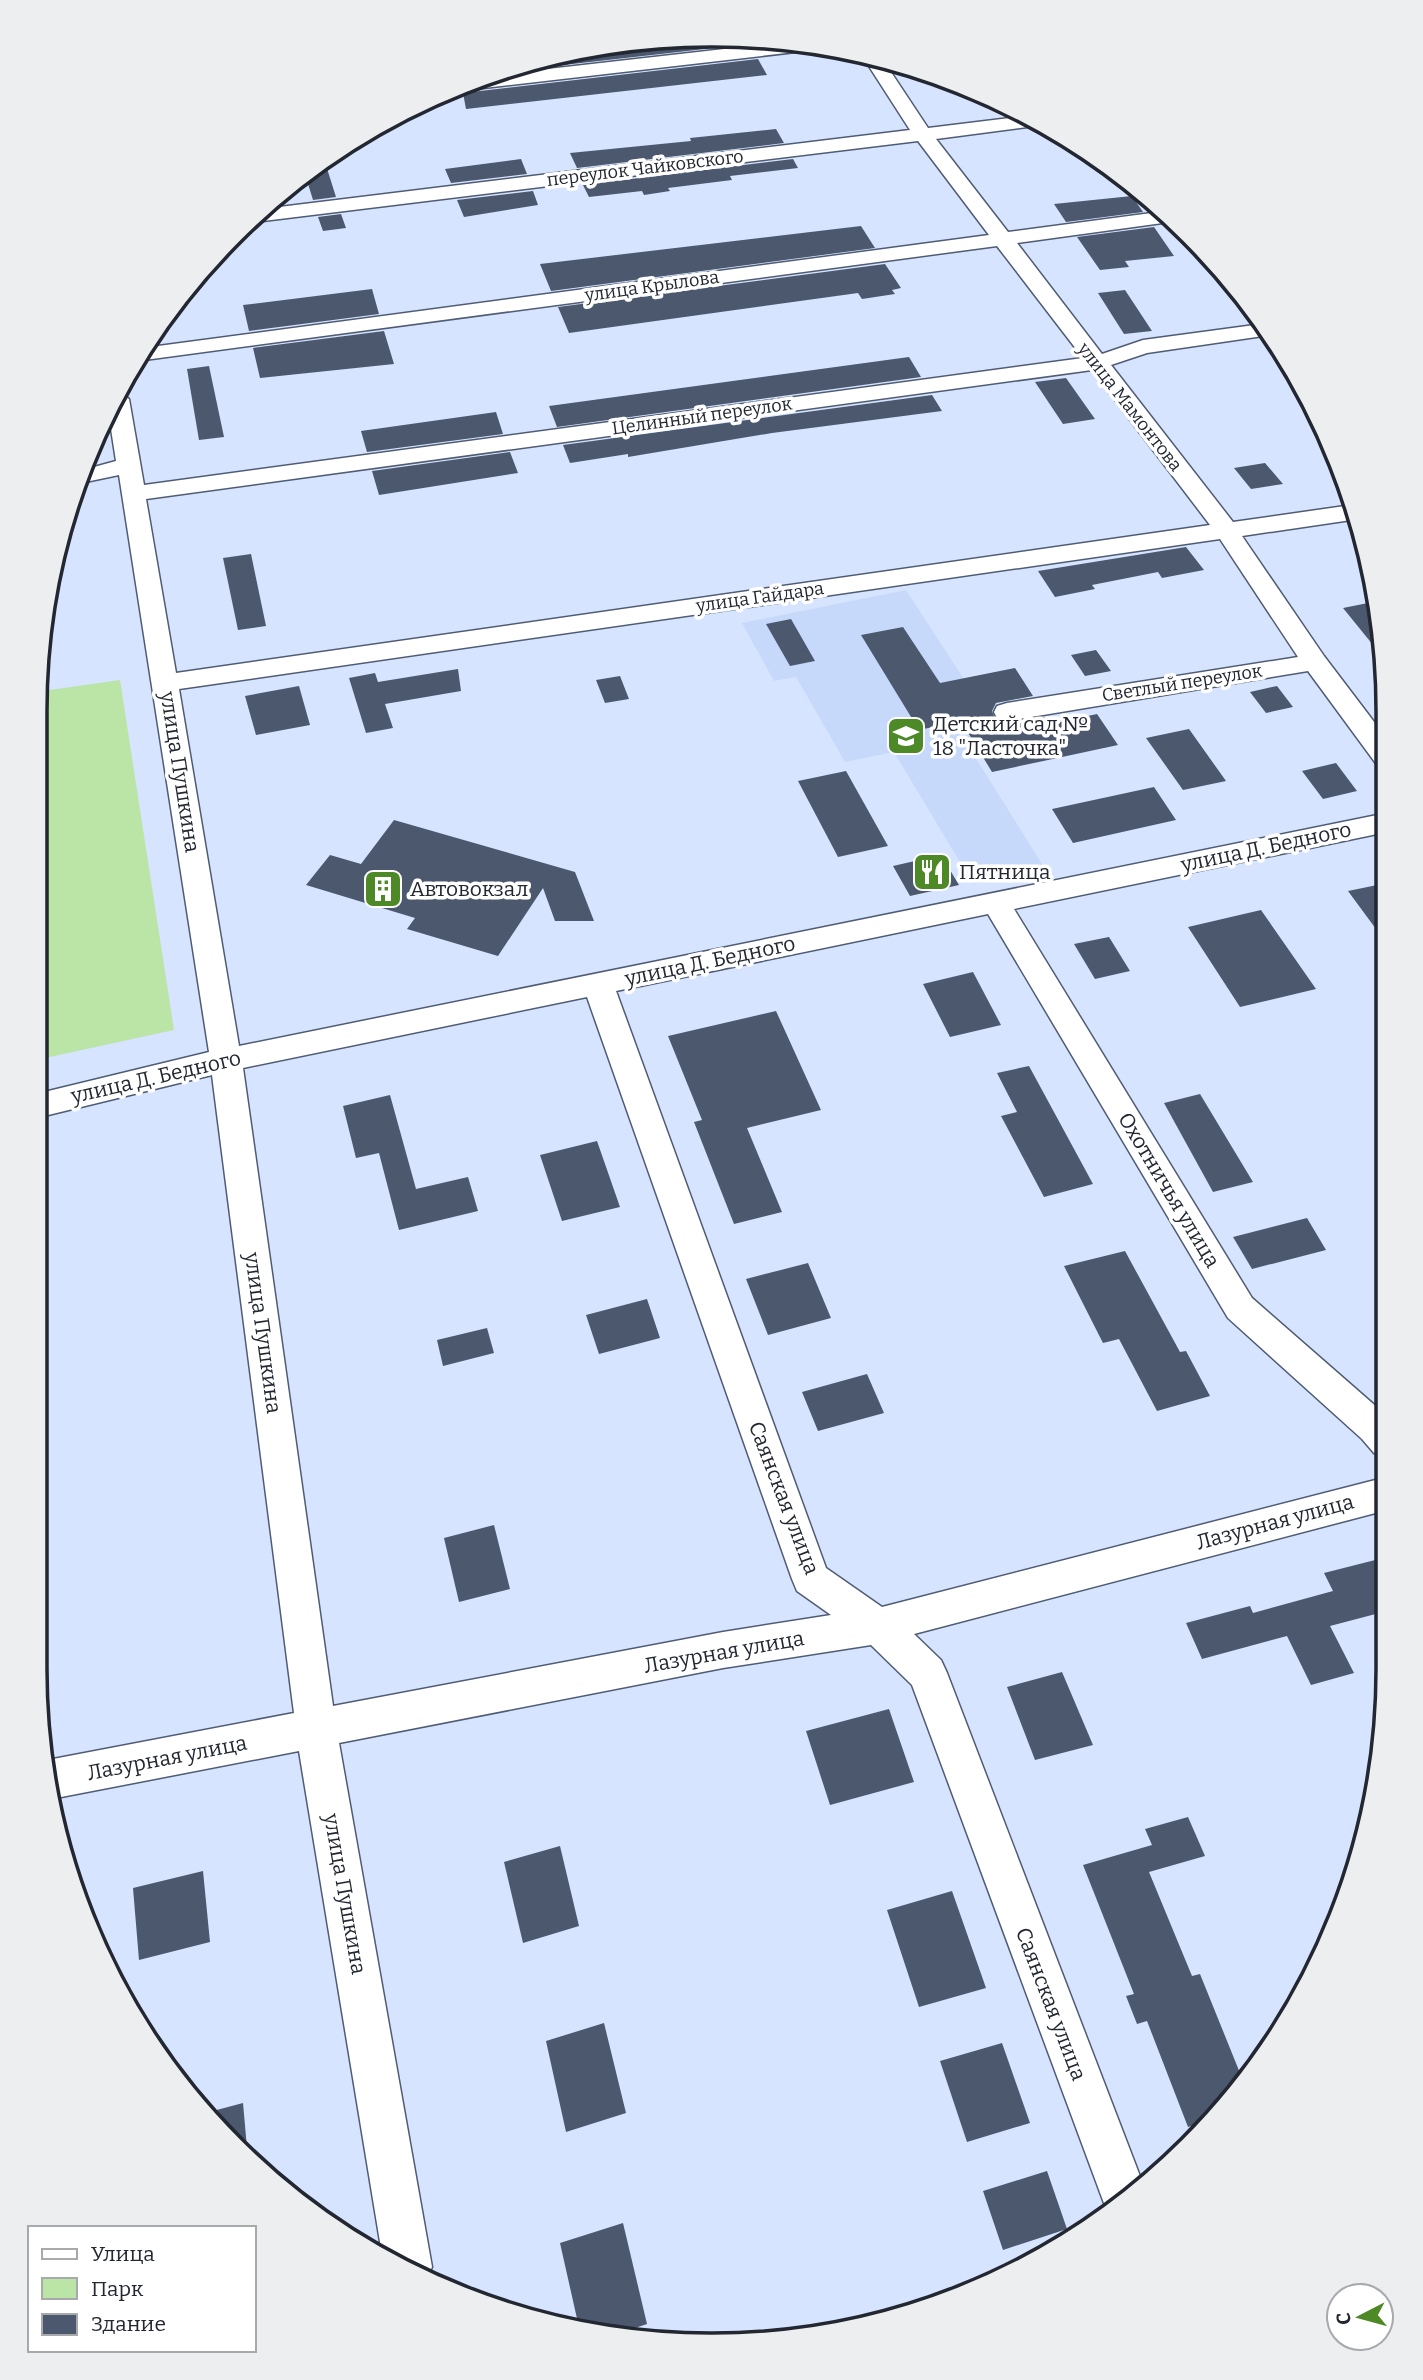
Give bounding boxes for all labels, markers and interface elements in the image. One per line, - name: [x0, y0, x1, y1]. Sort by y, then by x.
- street label: переулок Чайковского: [545, 145, 745, 191]
- street label: улица Крылова: [582, 266, 721, 306]
- street label: улица Мамонтова: [1072, 338, 1187, 476]
- street label: Целинный переулок: [610, 392, 794, 440]
- street label: улица Гайдара: [694, 577, 825, 617]
- street label: Светлый переулок: [1100, 659, 1264, 707]
- street label: улица Пушкина: [154, 689, 206, 855]
- place label: Детский сад № 18 "Ласточка": [933, 711, 1089, 761]
- school or university icon: Детский сад № 18 "Ласточка": [885, 715, 927, 757]
- street label: улица Д. Бедного: [1177, 816, 1354, 878]
- restaurant icon: Пятница: [911, 851, 953, 893]
- place label: Пятница: [959, 859, 1051, 885]
- building icon: Автовокзал: [362, 868, 404, 910]
- place label: Автовокзал: [410, 876, 528, 902]
- street label: улица Д. Бедного: [621, 930, 798, 992]
- street label: улица Д. Бедного: [68, 1045, 243, 1109]
- street label: Охотничья улица: [1112, 1108, 1226, 1273]
- street label: улица Пушкина: [239, 1250, 287, 1416]
- street label: Саянская улица: [743, 1418, 825, 1579]
- street label: Лазурная улица: [1193, 1488, 1357, 1556]
- street label: Лазурная улица: [642, 1625, 807, 1679]
- street label: Лазурная улица: [85, 1730, 250, 1786]
- street label: улица Пушкина: [318, 1811, 372, 1977]
- street label: Саянская улица: [1010, 1924, 1092, 2085]
- legend: [28, 2226, 256, 2352]
- text: Улица: [91, 2241, 155, 2267]
- text: Парк: [91, 2276, 144, 2302]
- north arrow: [1325, 2282, 1395, 2352]
- text: Здание: [91, 2311, 166, 2337]
- text: С: [1332, 2312, 1356, 2326]

